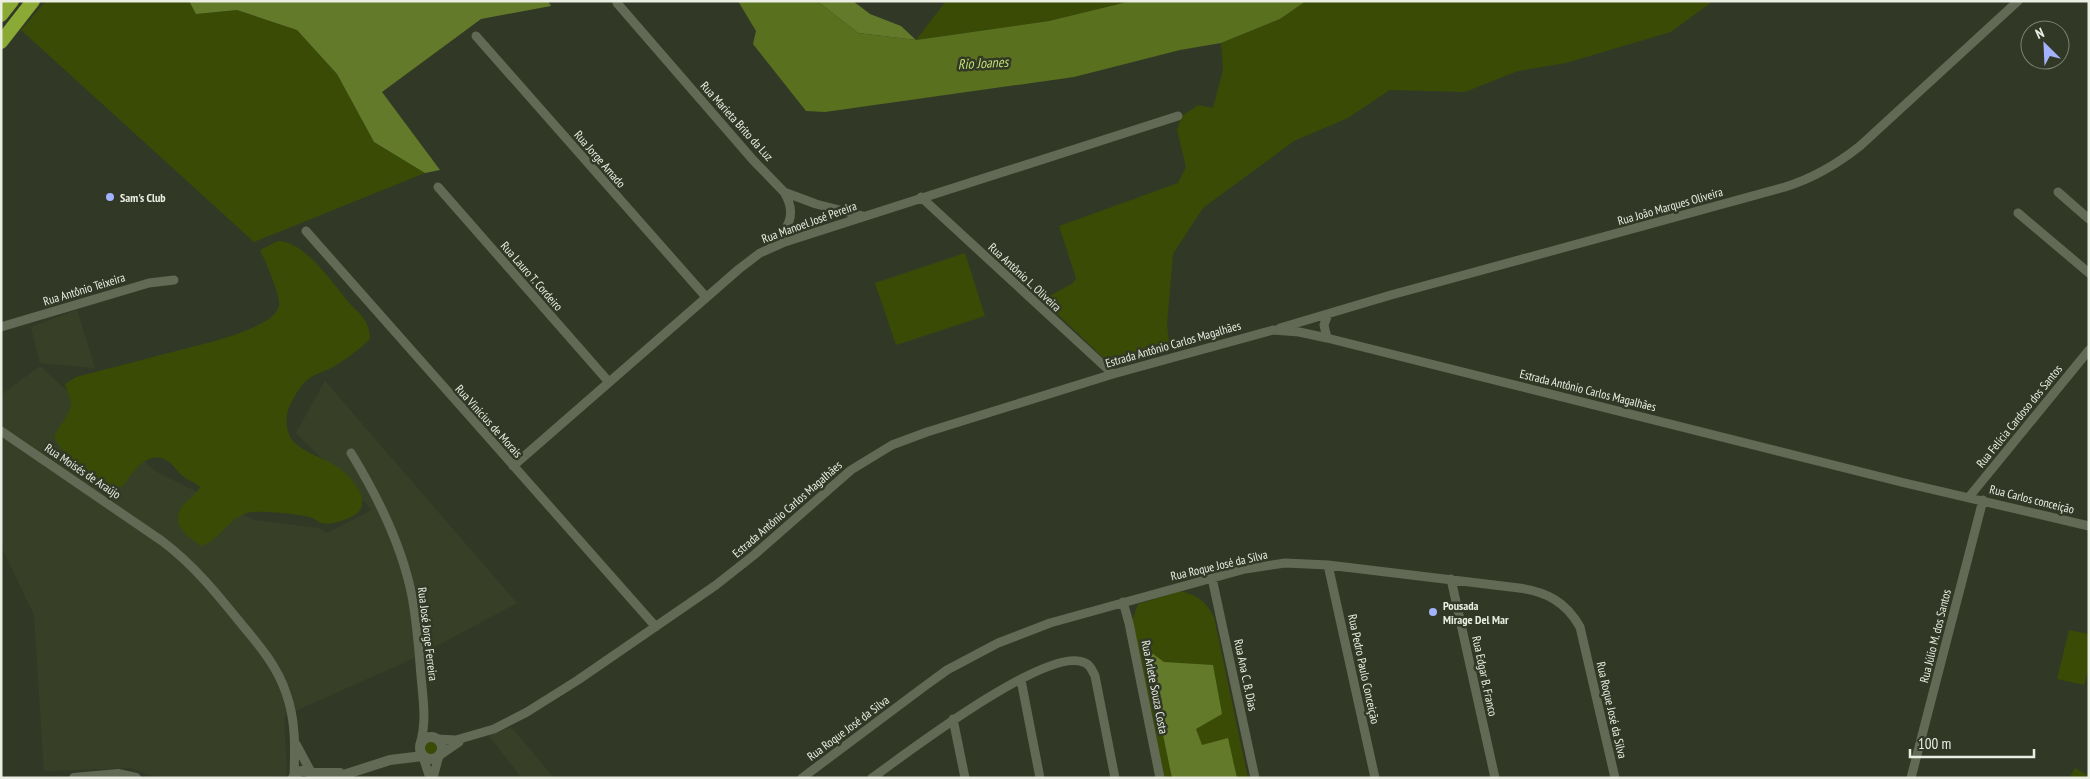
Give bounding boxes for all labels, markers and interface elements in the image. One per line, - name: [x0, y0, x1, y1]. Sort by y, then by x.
- north arrow: [2020, 20, 2070, 70]
- text: N: [2033, 23, 2047, 43]
- water label: Rio Joanes: [957, 53, 1010, 73]
- street label: Rua Marieta Brito da Luz: [697, 78, 777, 164]
- street label: Rua Jorge Amado: [571, 127, 629, 191]
- street label: Rua João Marques Oliveira: [1616, 184, 1725, 228]
- place label: Sam's Club: [120, 190, 166, 205]
- marker: Sam's Club: [104, 191, 116, 203]
- street label: Rua Manoel José Pereira: [759, 198, 859, 246]
- street label: Rua Lauro T. Cordeiro: [498, 238, 566, 314]
- street label: Rua Antônio L. Oliveira: [985, 239, 1065, 315]
- street label: Rua Antônio Teixeira: [41, 269, 127, 309]
- street label: Estrada Antônio Carlos Magalhães: [1104, 317, 1242, 371]
- street label: Rua Felícia Cardoso dos Santos: [1973, 362, 2065, 470]
- street label: Estrada Antônio Carlos Magalhães: [1518, 366, 1658, 414]
- street label: Rua Vinicius de Morais: [452, 381, 526, 461]
- street label: Rua Moisés de Araújo: [42, 440, 124, 502]
- street label: Estrada Antônio Carlos Magalhães: [729, 457, 845, 561]
- street label: Rua Carlos conceição: [1988, 481, 2076, 517]
- street label: Rua Roque José da Silva: [1169, 547, 1269, 583]
- street label: Rua José Jorge Ferreira: [415, 586, 441, 682]
- street label: Rua Júlio M. dos Santos: [1916, 588, 1954, 684]
- place label: Pousada Mirage Del Mar: [1443, 598, 1509, 627]
- marker: Pousada Mirage Del Mar: [1427, 606, 1439, 618]
- street label: Rua Pedro Paulo Conceição: [1345, 613, 1383, 725]
- street label: Rua Edgar B. Franco: [1469, 635, 1501, 717]
- street label: Rua Ana C. B. Dias: [1231, 638, 1261, 712]
- street label: Rua Arlete Souza Costa: [1139, 639, 1171, 735]
- street label: Rua Roque José da Silva: [1594, 660, 1630, 760]
- street label: Rua Roque José da Silva: [804, 692, 892, 764]
- scale bar: [1910, 726, 2034, 758]
- text: 100 m: [1918, 734, 1951, 753]

